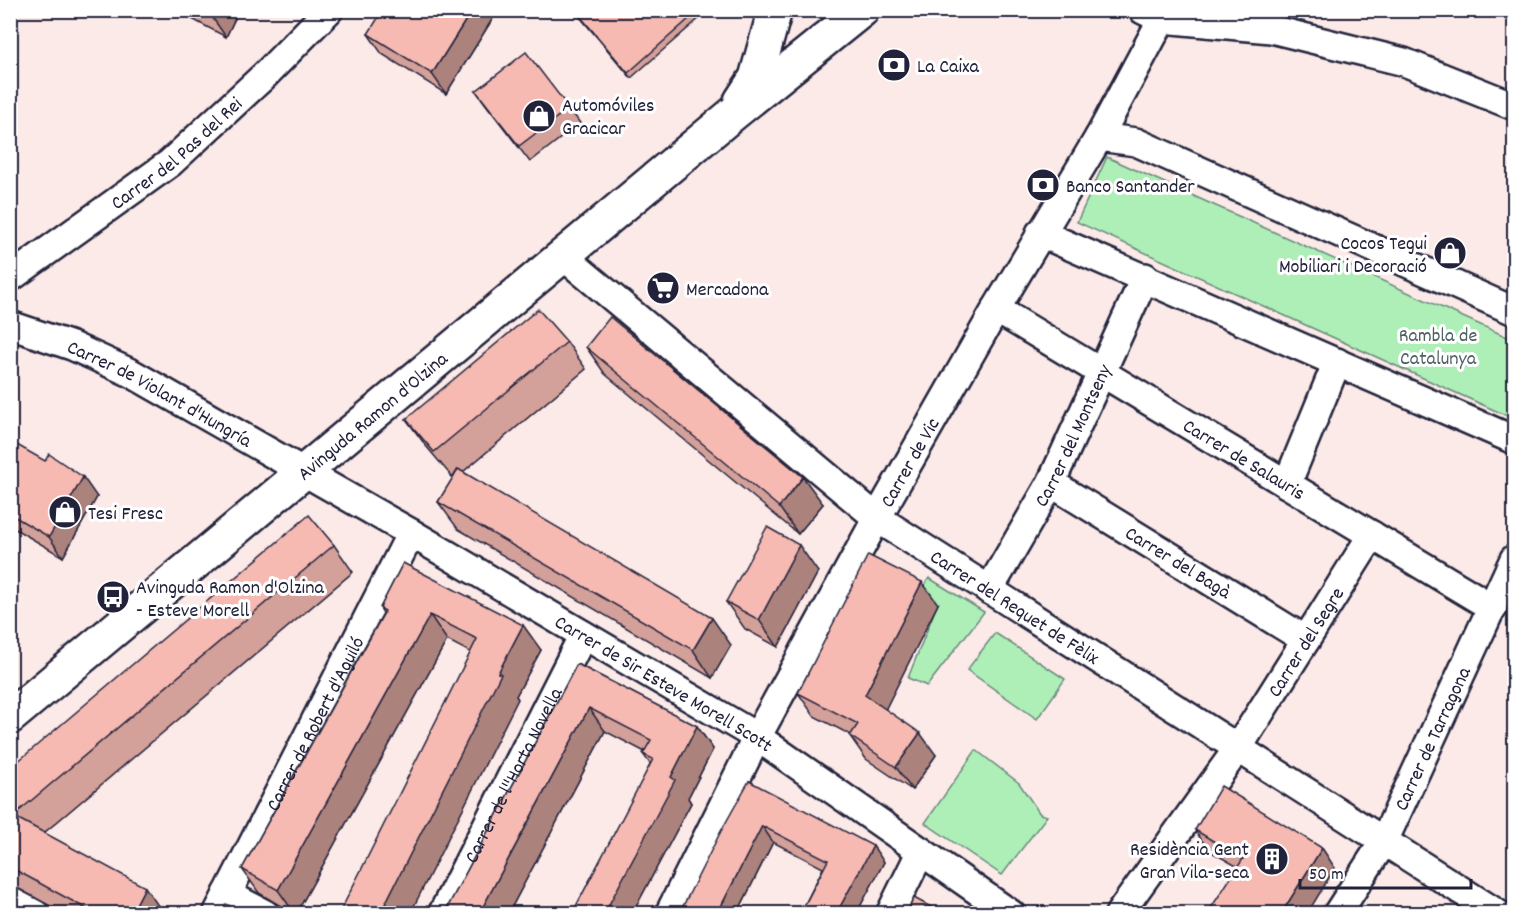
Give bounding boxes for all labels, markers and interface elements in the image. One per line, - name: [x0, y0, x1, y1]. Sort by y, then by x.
- bank icon: La Caixa: [876, 47, 912, 83]
- place label: La Caixa: [917, 54, 979, 82]
- street label: Carrer del Pas del Rei: [106, 92, 250, 218]
- place label: Automóviles Gracicar: [562, 93, 654, 144]
- shop icon: Automóviles Gracicar: [521, 98, 557, 134]
- bank icon: Banco Santander: [1025, 167, 1061, 203]
- place label: Banco Santander: [1066, 174, 1195, 202]
- place label: Cocos Tegui Mobiliari i Decoració: [1279, 231, 1427, 282]
- shop icon: Cocos Tegui Mobiliari i Decoració: [1432, 235, 1468, 271]
- supermarket icon: Mercadona: [645, 270, 681, 306]
- place label: Mercadona: [686, 277, 769, 305]
- park label: Rambla de Catalunya: [1399, 323, 1477, 374]
- street label: Carrer de Violant d'Hungría: [62, 335, 257, 456]
- street label: Avinguda Ramon d'Olzina: [292, 346, 455, 489]
- street label: Carrer del Montseny: [1029, 360, 1121, 513]
- street label: Carrer de Vic: [875, 413, 948, 513]
- street label: Carrer de Salauris: [1176, 413, 1309, 509]
- shop icon: Tesi Fresc: [47, 494, 83, 530]
- place label: Tesi Fresc: [88, 501, 163, 529]
- street label: Carrer del Bagà: [1119, 521, 1236, 608]
- street label: Carrer del Requet de Fèlix: [924, 544, 1104, 673]
- place label: Avinguda Ramon d'Olzina - Esteve Morell: [136, 575, 325, 626]
- bus stop icon: Avinguda Ramon d'Olzina - Esteve Morell: [95, 579, 131, 615]
- street label: Carrer del Segre: [1262, 583, 1353, 704]
- street label: Carrer de Sir Esteve Morell Scott: [548, 610, 777, 761]
- street label: Carrer de Robert d'Aguiló: [261, 633, 373, 817]
- street label: Carrer de Tarragona: [1389, 662, 1480, 816]
- street label: Carrer de l''Horta Novella: [459, 683, 571, 869]
- place label: Residència Gent Gran Vila-seca: [1130, 837, 1250, 888]
- building icon: Residència Gent Gran Vila-seca: [1254, 841, 1290, 877]
- scale bar: [1300, 852, 1471, 890]
- text: 50 m: [1309, 863, 1344, 888]

